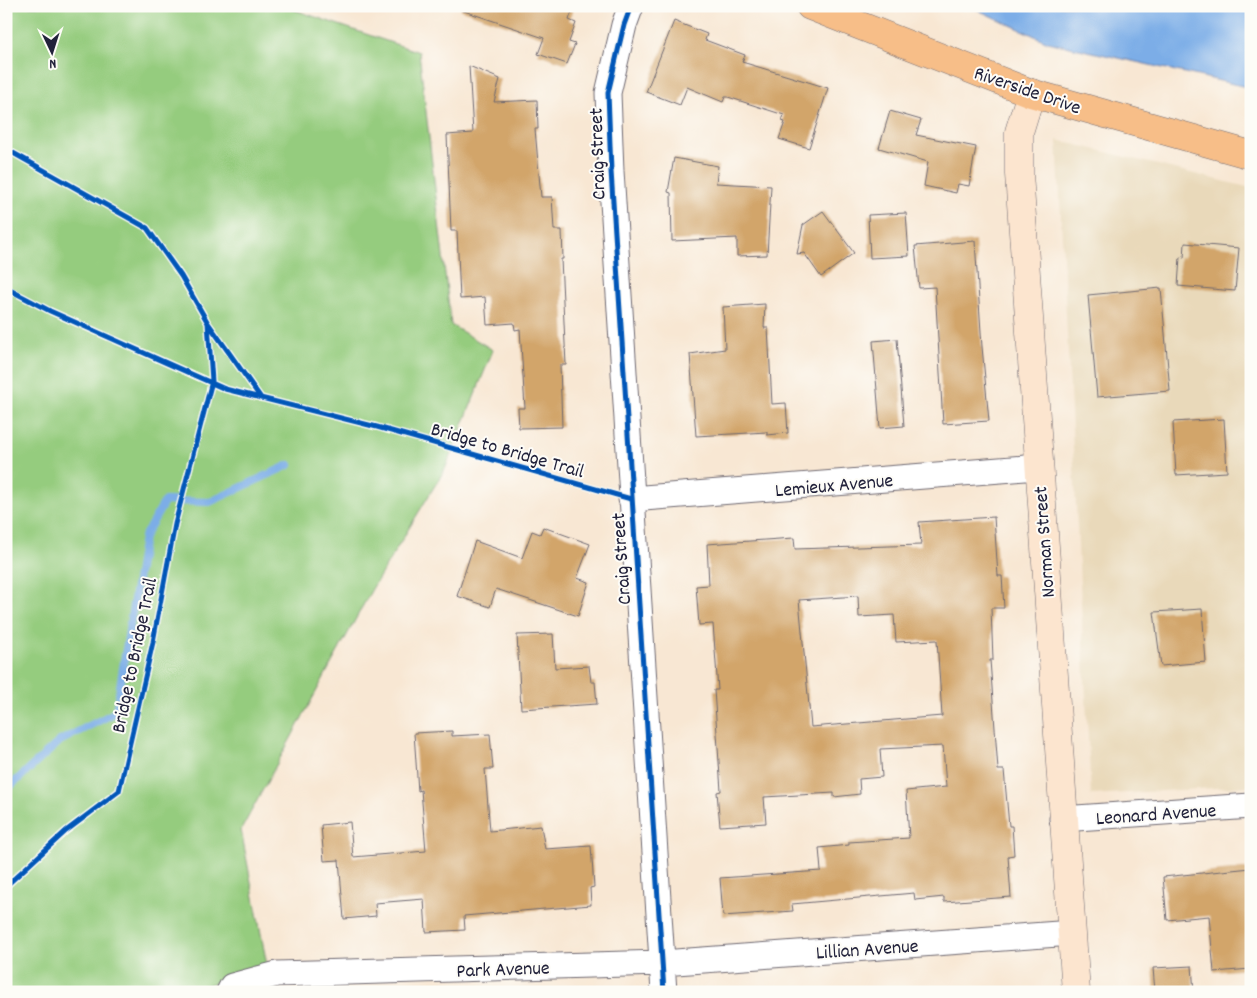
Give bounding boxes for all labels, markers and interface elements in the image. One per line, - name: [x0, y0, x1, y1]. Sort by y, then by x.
- north arrow: [28, 28, 78, 78]
- text: N: [49, 53, 57, 73]
- street label: Riverside Drive: [970, 60, 1084, 123]
- street label: Craig Street: [583, 107, 615, 200]
- street label: Bridge to Bridge Trail: [427, 417, 587, 487]
- street label: Lemieux Avenue: [774, 468, 895, 506]
- street label: Norman Street: [1028, 485, 1064, 599]
- street label: Craig Street: [606, 512, 640, 606]
- street label: Bridge to Bridge Trail: [106, 575, 166, 736]
- street label: Leonard Avenue: [1095, 798, 1218, 834]
- street label: Lillian Avenue: [815, 933, 920, 969]
- street label: Park Avenue: [456, 955, 550, 987]

